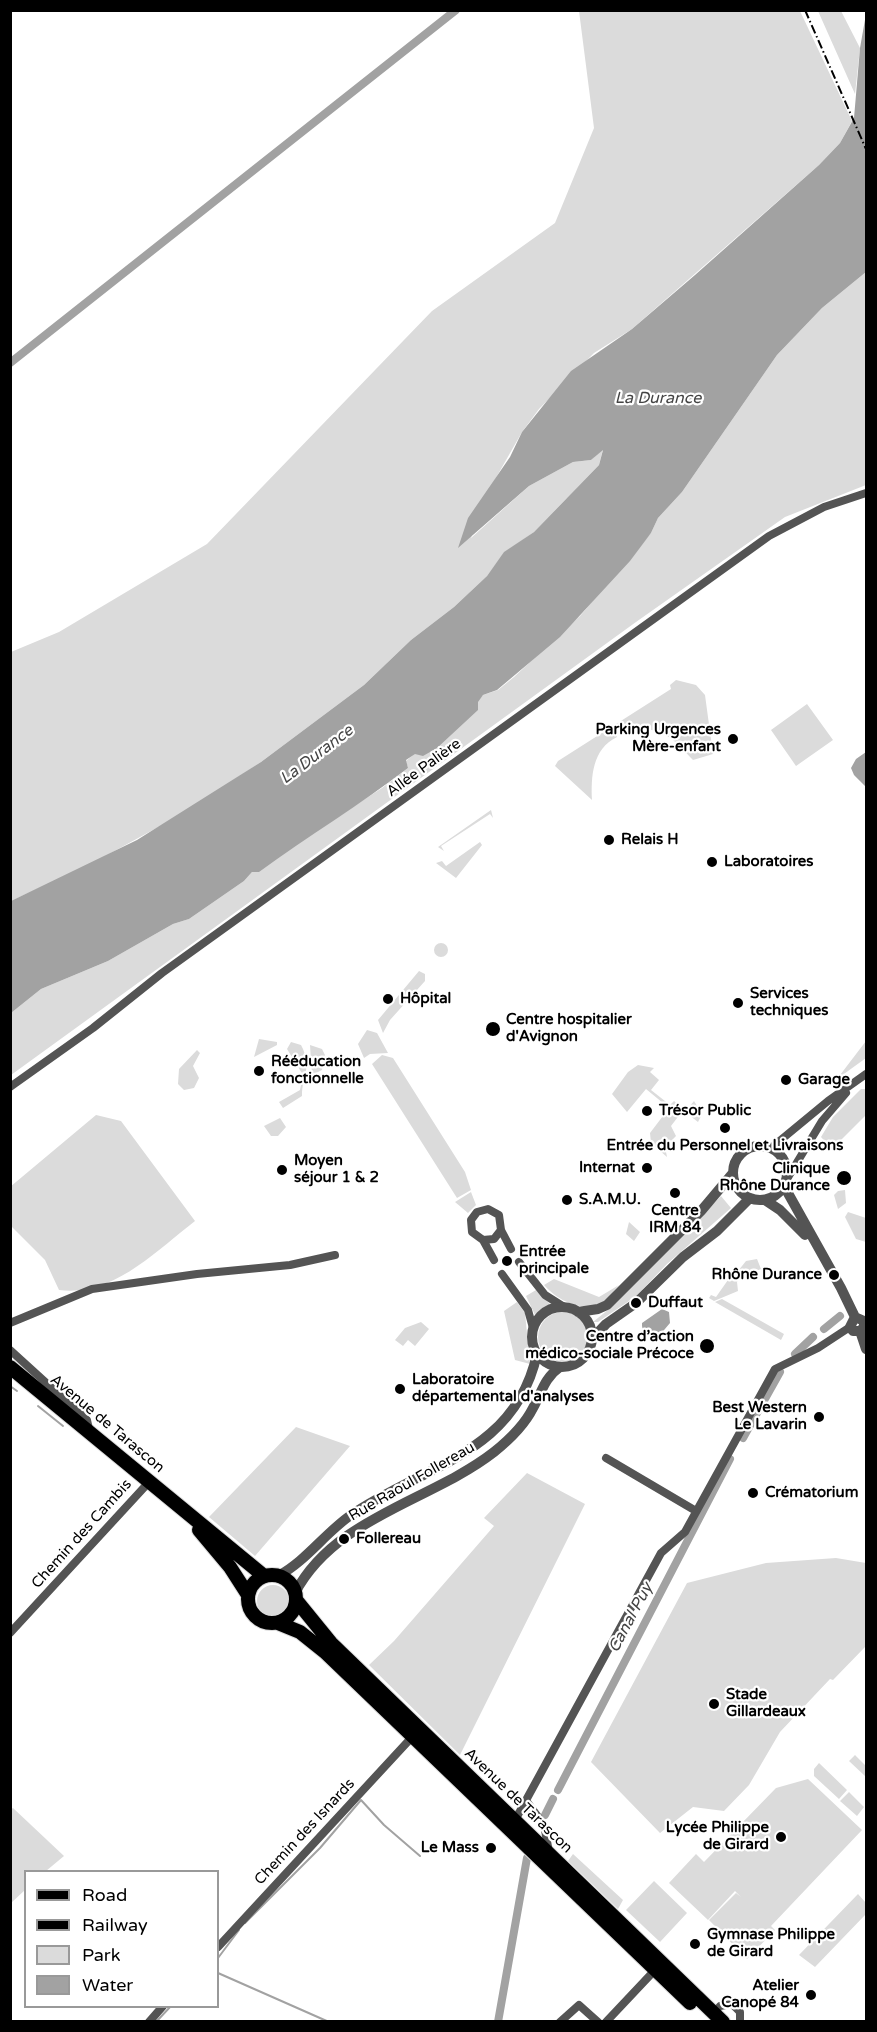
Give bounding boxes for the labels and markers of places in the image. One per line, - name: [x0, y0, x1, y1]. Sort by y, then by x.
- place label: Parking Urgences Mère-enfant: [595, 721, 721, 756]
- marker: Parking Urgences Mère-enfant: [726, 732, 740, 746]
- place label: Relais H: [621, 831, 678, 849]
- marker: Relais H: [602, 833, 616, 847]
- place label: Laboratoires: [724, 853, 813, 871]
- marker: Laboratoires: [705, 855, 719, 869]
- place label: Services techniques: [750, 985, 828, 1020]
- place label: Hôpital: [400, 990, 451, 1008]
- marker: Hôpital: [381, 992, 395, 1006]
- marker: Services techniques: [731, 996, 745, 1010]
- place label: Centre hospitalier d'Avignon: [506, 1011, 632, 1046]
- marker: Centre hospitalier d'Avignon: [484, 1020, 502, 1038]
- place label: Rééducation fonctionnelle: [271, 1053, 364, 1088]
- marker: Rééducation fonctionnelle: [252, 1064, 266, 1078]
- place label: Garage: [798, 1071, 850, 1089]
- marker: Garage: [779, 1073, 793, 1087]
- place label: Trésor Public: [659, 1102, 751, 1120]
- marker: Trésor Public: [640, 1104, 654, 1118]
- marker: Entrée du Personnel et Livraisons: [718, 1121, 732, 1135]
- place label: Entrée du Personnel et Livraisons: [607, 1137, 843, 1155]
- place label: Moyen séjour 1 & 2: [294, 1152, 379, 1187]
- place label: Internat: [579, 1159, 635, 1177]
- place label: Clinique Rhône Durance: [720, 1160, 830, 1195]
- marker: Internat: [640, 1161, 654, 1175]
- marker: Moyen séjour 1 & 2: [275, 1163, 289, 1177]
- marker: Clinique Rhône Durance: [835, 1169, 853, 1187]
- marker: Centre IRM 84: [668, 1186, 682, 1200]
- place label: S.A.M.U.: [579, 1191, 641, 1209]
- marker: S.A.M.U.: [560, 1193, 574, 1207]
- place label: Centre IRM 84: [649, 1202, 701, 1237]
- place label: Entrée principale: [519, 1243, 589, 1278]
- marker: Entrée principale: [500, 1254, 514, 1268]
- place label: Rhône Durance: [712, 1266, 822, 1284]
- marker: Rhône Durance: [827, 1268, 841, 1282]
- place label: Duffaut: [648, 1294, 703, 1312]
- marker: Duffaut: [629, 1296, 643, 1310]
- place label: Centre d’action médico-sociale Précoce: [525, 1328, 694, 1363]
- marker: Centre d’action médico-sociale Précoce: [698, 1337, 716, 1355]
- place label: Laboratoire départemental d'analyses: [412, 1371, 594, 1406]
- marker: Laboratoire départemental d'analyses: [393, 1382, 407, 1396]
- place label: Best Western Le Lavarin: [712, 1399, 807, 1434]
- marker: Best Western Le Lavarin: [812, 1410, 826, 1424]
- place label: Crématorium: [765, 1484, 858, 1502]
- marker: Crématorium: [746, 1486, 760, 1500]
- place label: Follereau: [356, 1530, 421, 1548]
- marker: Follereau: [337, 1532, 351, 1546]
- place label: Stade Gillardeaux: [726, 1686, 806, 1721]
- marker: Stade Gillardeaux: [707, 1697, 721, 1711]
- place label: Lycée Philippe de Girard: [666, 1819, 769, 1854]
- marker: Lycée Philippe de Girard: [774, 1830, 788, 1844]
- place label: Le Mass: [421, 1839, 479, 1857]
- marker: Le Mass: [484, 1841, 498, 1855]
- place label: Gymnase Philippe de Girard: [707, 1926, 835, 1961]
- marker: Gymnase Philippe de Girard: [688, 1937, 702, 1951]
- place label: Atelier Canopé 84: [721, 1977, 799, 2012]
- marker: Atelier Canopé 84: [804, 1988, 818, 2002]

